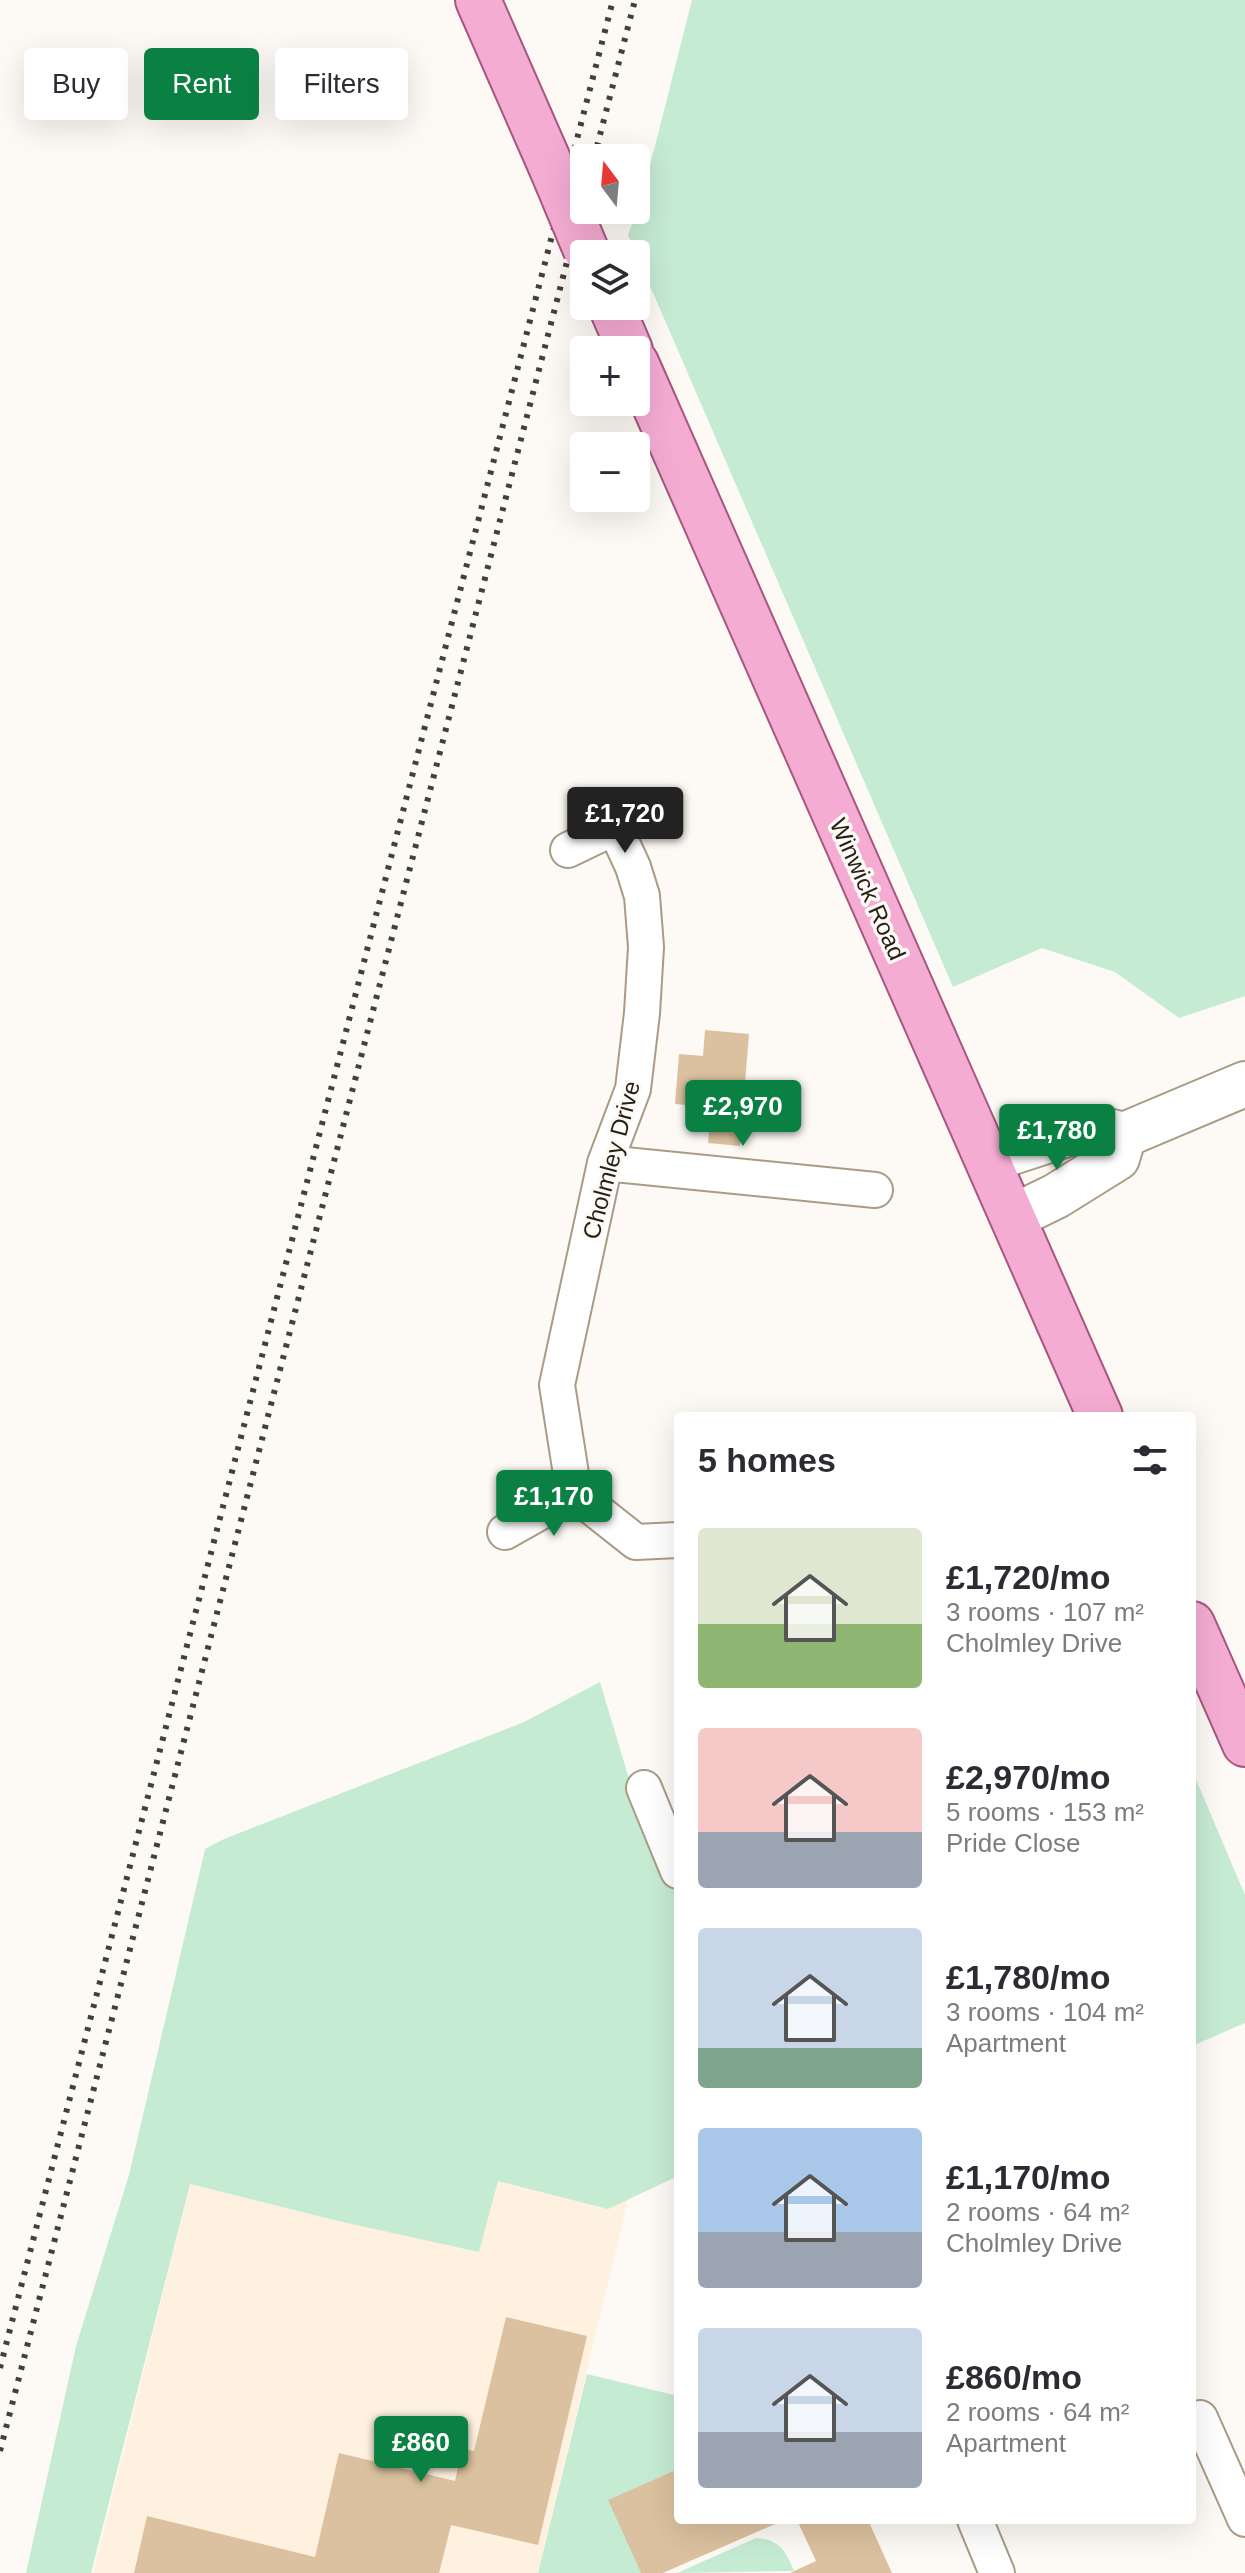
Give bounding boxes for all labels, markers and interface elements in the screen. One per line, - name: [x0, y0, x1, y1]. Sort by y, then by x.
- chip: Buy: [24, 48, 128, 120]
- chip: Rent: [144, 48, 259, 120]
- chip: Filters: [275, 48, 408, 120]
- north arrow: [570, 144, 650, 224]
- map controls: [570, 144, 650, 512]
- button: layers: [570, 240, 650, 320]
- button: +: [570, 336, 650, 416]
- button: −: [570, 432, 650, 512]
- pin: £1,720: [560, 787, 690, 855]
- text: £1,720: [585, 798, 665, 828]
- street label: Winwick Road: [825, 814, 911, 964]
- street label: Cholmley Drive: [577, 1078, 645, 1242]
- pin: £2,970: [678, 1080, 808, 1148]
- text: £2,970: [703, 1091, 783, 1121]
- pin: £1,780: [992, 1104, 1122, 1172]
- text: £1,780: [1017, 1115, 1097, 1145]
- icon: filters: [1128, 1438, 1172, 1482]
- text: 5 homes: [698, 1441, 836, 1479]
- pin: £1,170: [489, 1470, 619, 1538]
- text: £1,170: [514, 1481, 594, 1511]
- text: £1,720/mo: [946, 1558, 1110, 1596]
- icon: home: [762, 1560, 858, 1656]
- text: 3 rooms · 107 m²: [946, 1597, 1144, 1627]
- text: Cholmley Drive: [946, 1628, 1122, 1658]
- text: £2,970/mo: [946, 1758, 1110, 1796]
- icon: home: [762, 1760, 858, 1856]
- text: 5 rooms · 153 m²: [946, 1797, 1144, 1827]
- text: Pride Close: [946, 1828, 1080, 1858]
- text: £1,780/mo: [946, 1958, 1110, 1996]
- icon: home: [762, 1960, 858, 2056]
- text: 3 rooms · 104 m²: [946, 1997, 1144, 2027]
- text: Apartment: [946, 2028, 1066, 2058]
- text: £1,170/mo: [946, 2158, 1110, 2196]
- icon: home: [762, 2160, 858, 2256]
- text: 2 rooms · 64 m²: [946, 2197, 1130, 2227]
- text: Cholmley Drive: [946, 2228, 1122, 2258]
- text: £860/mo: [946, 2358, 1082, 2396]
- icon: home: [762, 2360, 858, 2456]
- text: 2 rooms · 64 m²: [946, 2397, 1130, 2427]
- pin: £860: [374, 2416, 468, 2484]
- text: £860: [392, 2427, 450, 2457]
- text: Apartment: [946, 2428, 1066, 2458]

